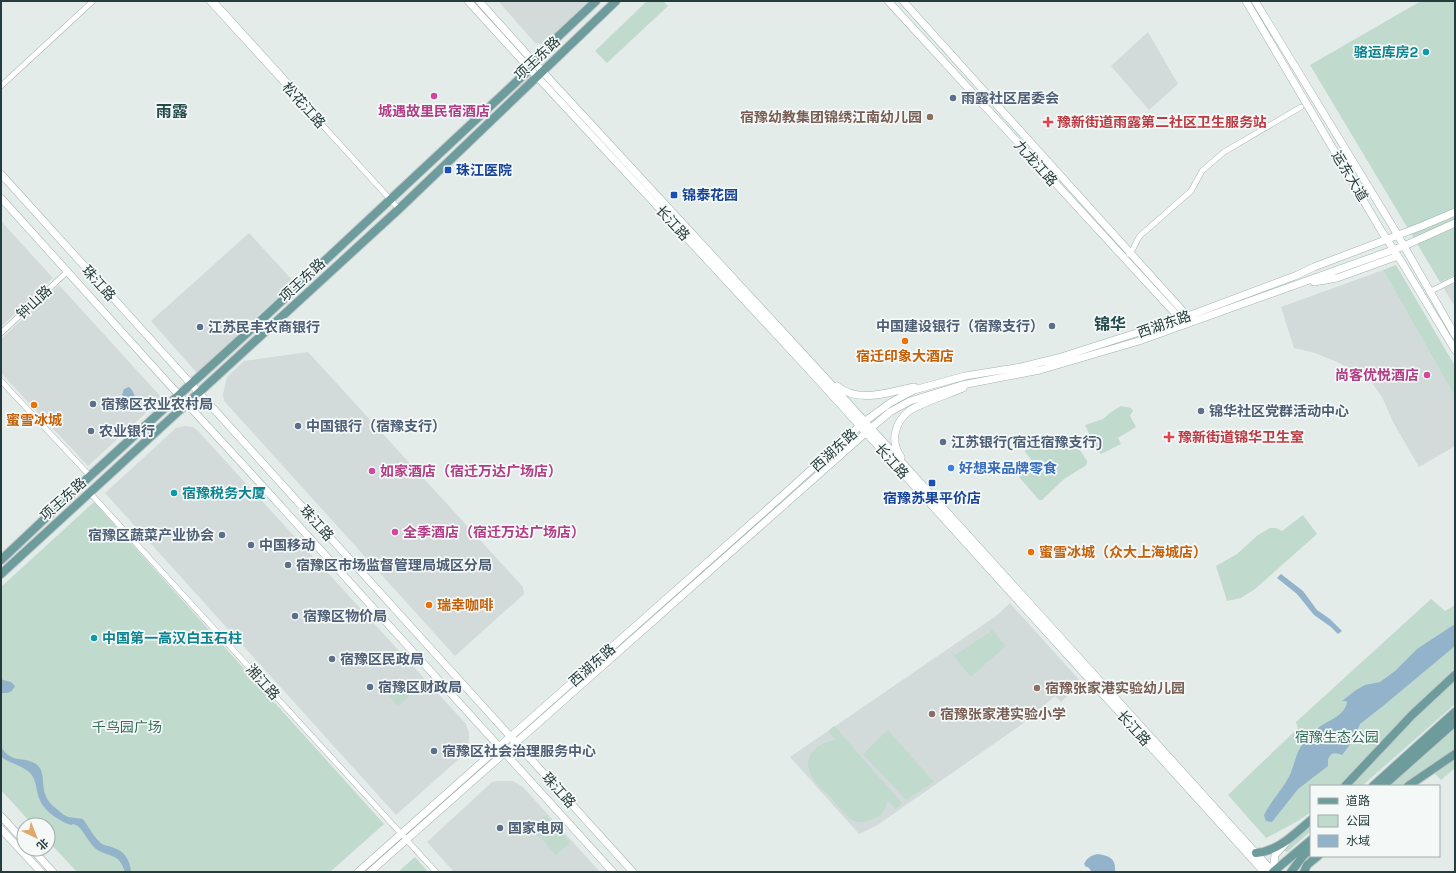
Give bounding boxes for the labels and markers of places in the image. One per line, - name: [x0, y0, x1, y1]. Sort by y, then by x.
- place label: 骆运库房2: [1354, 43, 1418, 61]
- marker: 骆运库房2: [1421, 47, 1431, 57]
- place label: 雨露社区居委会: [961, 89, 1059, 107]
- marker: 城遇故里民宿酒店: [429, 91, 439, 101]
- marker: 雨露社区居委会: [948, 93, 958, 103]
- place label: 城遇故里民宿酒店: [378, 102, 490, 120]
- place label: 宿豫幼教集团锦绣江南幼儿园: [740, 108, 922, 126]
- marker: 宿豫幼教集团锦绣江南幼儿园: [925, 112, 935, 122]
- place label: 豫新街道雨露第二社区卫生服务站: [1057, 113, 1267, 131]
- marker: 豫新街道雨露第二社区卫生服务站: [1042, 116, 1054, 128]
- place label: 珠江医院: [456, 161, 512, 179]
- marker: 珠江医院: [443, 165, 453, 175]
- place label: 锦泰花园: [682, 186, 738, 204]
- marker: 锦泰花园: [669, 190, 679, 200]
- place label: 中国建设银行（宿豫支行）: [876, 317, 1044, 335]
- place label: 江苏民丰农商银行: [208, 318, 320, 336]
- marker: 中国建设银行（宿豫支行）: [1047, 321, 1057, 331]
- marker: 江苏民丰农商银行: [195, 322, 205, 332]
- marker: 宿迁印象大酒店: [900, 336, 910, 346]
- place label: 宿迁印象大酒店: [856, 347, 954, 365]
- place label: 尚客优悦酒店: [1335, 366, 1419, 384]
- marker: 尚客优悦酒店: [1422, 370, 1432, 380]
- place label: 宿豫区农业农村局: [101, 395, 213, 413]
- marker: 宿豫区农业农村局: [88, 399, 98, 409]
- marker: 蜜雪冰城: [29, 400, 39, 410]
- place label: 锦华社区党群活动中心: [1209, 402, 1349, 420]
- marker: 锦华社区党群活动中心: [1196, 406, 1206, 416]
- place label: 蜜雪冰城: [6, 411, 62, 429]
- place label: 中国银行（宿豫支行）: [306, 417, 446, 435]
- marker: 中国银行（宿豫支行）: [293, 421, 303, 431]
- place label: 农业银行: [99, 422, 155, 440]
- marker: 农业银行: [86, 426, 96, 436]
- place label: 豫新街道锦华卫生室: [1178, 428, 1304, 446]
- marker: 豫新街道锦华卫生室: [1163, 431, 1175, 443]
- place label: 江苏银行(宿迁宿豫支行): [951, 433, 1102, 451]
- marker: 江苏银行(宿迁宿豫支行): [938, 437, 948, 447]
- place label: 好想来品牌零食: [959, 459, 1057, 477]
- place label: 如家酒店（宿迁万达广场店）: [380, 462, 562, 480]
- marker: 好想来品牌零食: [946, 463, 956, 473]
- marker: 如家酒店（宿迁万达广场店）: [367, 466, 377, 476]
- marker: 宿豫苏果平价店: [927, 478, 937, 488]
- place label: 宿豫税务大厦: [182, 484, 266, 502]
- marker: 宿豫税务大厦: [169, 488, 179, 498]
- place label: 宿豫苏果平价店: [883, 489, 981, 507]
- place label: 全季酒店（宿迁万达广场店）: [403, 523, 585, 541]
- place label: 宿豫区蔬菜产业协会: [88, 526, 214, 544]
- marker: 全季酒店（宿迁万达广场店）: [390, 527, 400, 537]
- marker: 宿豫区蔬菜产业协会: [217, 530, 227, 540]
- place label: 中国移动: [259, 536, 315, 554]
- marker: 中国移动: [246, 540, 256, 550]
- place label: 蜜雪冰城（众大上海城店）: [1039, 543, 1207, 561]
- marker: 蜜雪冰城（众大上海城店）: [1026, 547, 1036, 557]
- place label: 宿豫区市场监督管理局城区分局: [296, 556, 492, 574]
- marker: 宿豫区市场监督管理局城区分局: [283, 560, 293, 570]
- place label: 瑞幸咖啡: [437, 596, 494, 614]
- marker: 瑞幸咖啡: [424, 600, 434, 610]
- place label: 宿豫区物价局: [303, 607, 387, 625]
- marker: 宿豫区物价局: [290, 611, 300, 621]
- place label: 中国第一高汉白玉石柱: [102, 629, 242, 647]
- marker: 中国第一高汉白玉石柱: [89, 633, 99, 643]
- place label: 宿豫区民政局: [340, 650, 424, 668]
- marker: 宿豫区民政局: [327, 654, 337, 664]
- place label: 宿豫区财政局: [378, 678, 462, 696]
- place label: 宿豫张家港实验幼儿园: [1045, 679, 1185, 697]
- marker: 宿豫区财政局: [365, 682, 375, 692]
- marker: 宿豫张家港实验幼儿园: [1032, 683, 1042, 693]
- place label: 宿豫张家港实验小学: [940, 705, 1066, 723]
- marker: 宿豫张家港实验小学: [927, 709, 937, 719]
- place label: 宿豫区社会治理服务中心: [442, 742, 596, 760]
- marker: 宿豫区社会治理服务中心: [429, 746, 439, 756]
- place label: 国家电网: [508, 819, 564, 837]
- marker: 国家电网: [495, 823, 505, 833]

